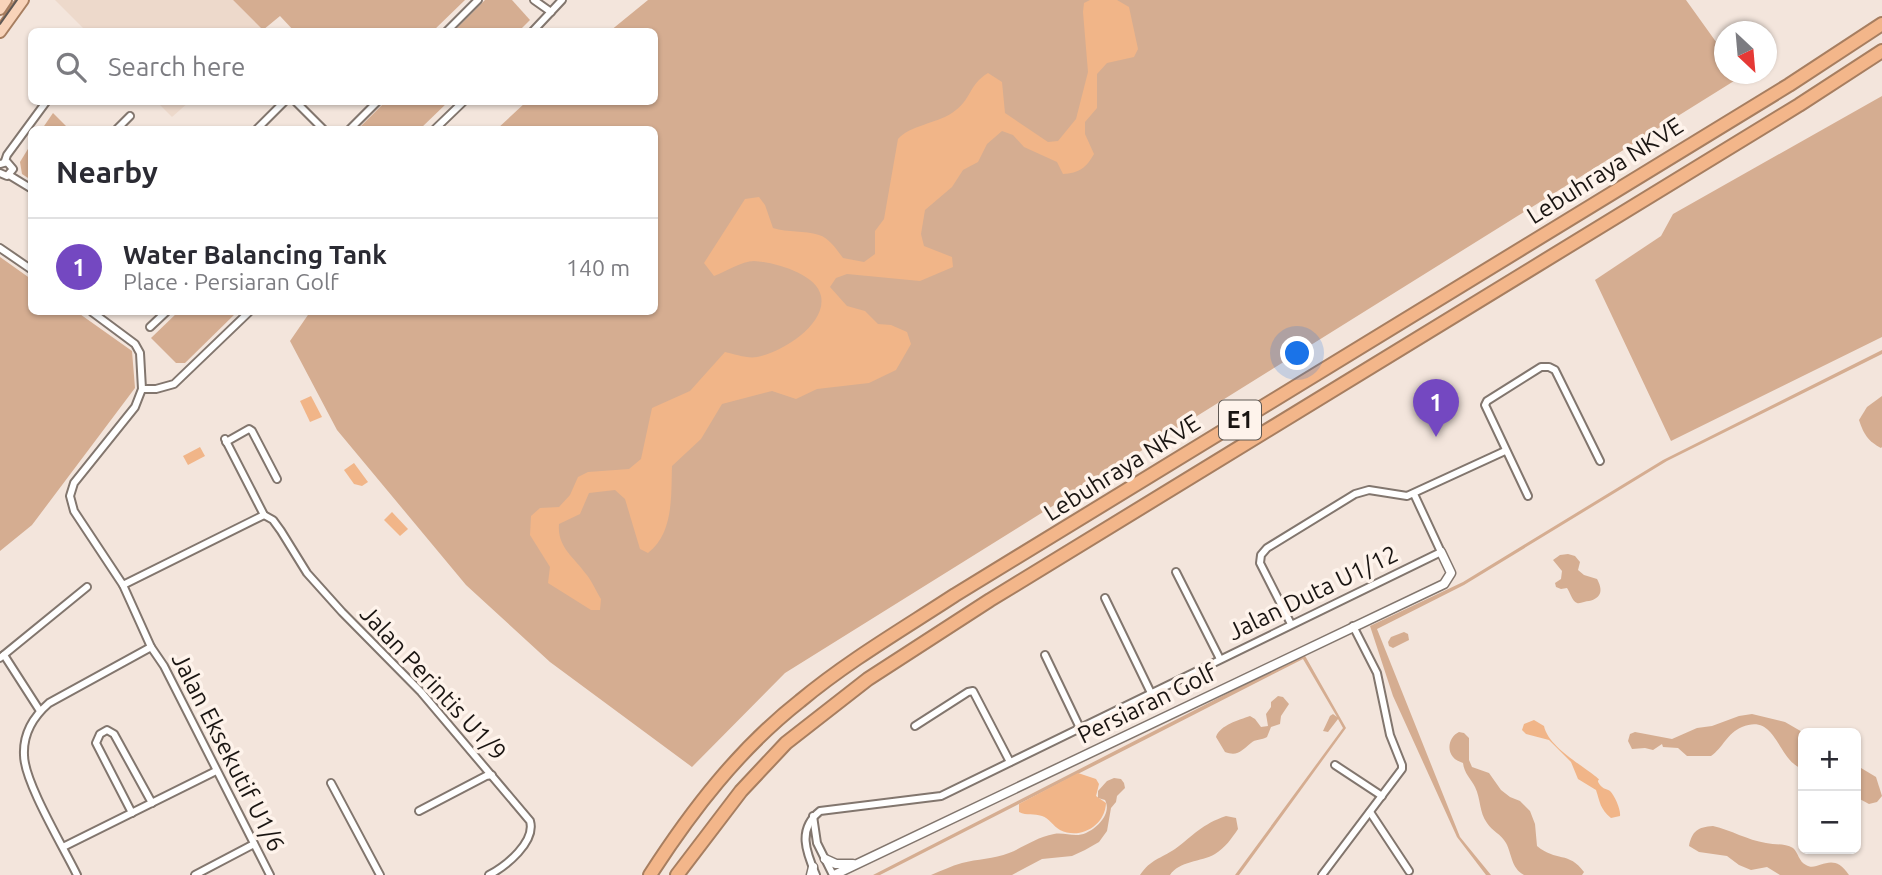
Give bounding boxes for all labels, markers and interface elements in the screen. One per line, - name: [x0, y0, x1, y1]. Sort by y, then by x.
- north arrow: [1714, 21, 1777, 84]
- search box: [28, 28, 658, 105]
- icon: search: [52, 48, 90, 86]
- text: Search here: [108, 52, 245, 81]
- street label: Lebuhraya NKVE: [1522, 112, 1688, 229]
- text: Nearby: [56, 155, 158, 189]
- text: Water Balancing Tank: [123, 240, 387, 269]
- text: 1: [73, 255, 85, 280]
- text: 140 m: [566, 255, 630, 280]
- text: Place · Persiaran Golf: [123, 269, 339, 294]
- your location: [1280, 336, 1314, 370]
- pin: 1: [1413, 379, 1459, 437]
- road number: E1: [1219, 400, 1261, 440]
- street label: Lebuhraya NKVE: [1039, 409, 1205, 526]
- street label: Jalan Duta U1/12: [1223, 540, 1402, 645]
- street label: Jalan Perintis U1/9: [355, 600, 512, 765]
- street label: Jalan Eksekutif U1/6: [167, 648, 290, 856]
- street label: Persiaran Golf: [1073, 658, 1221, 749]
- map controls: [1798, 728, 1861, 854]
- button: +: [1798, 728, 1861, 791]
- button: −: [1798, 791, 1861, 854]

